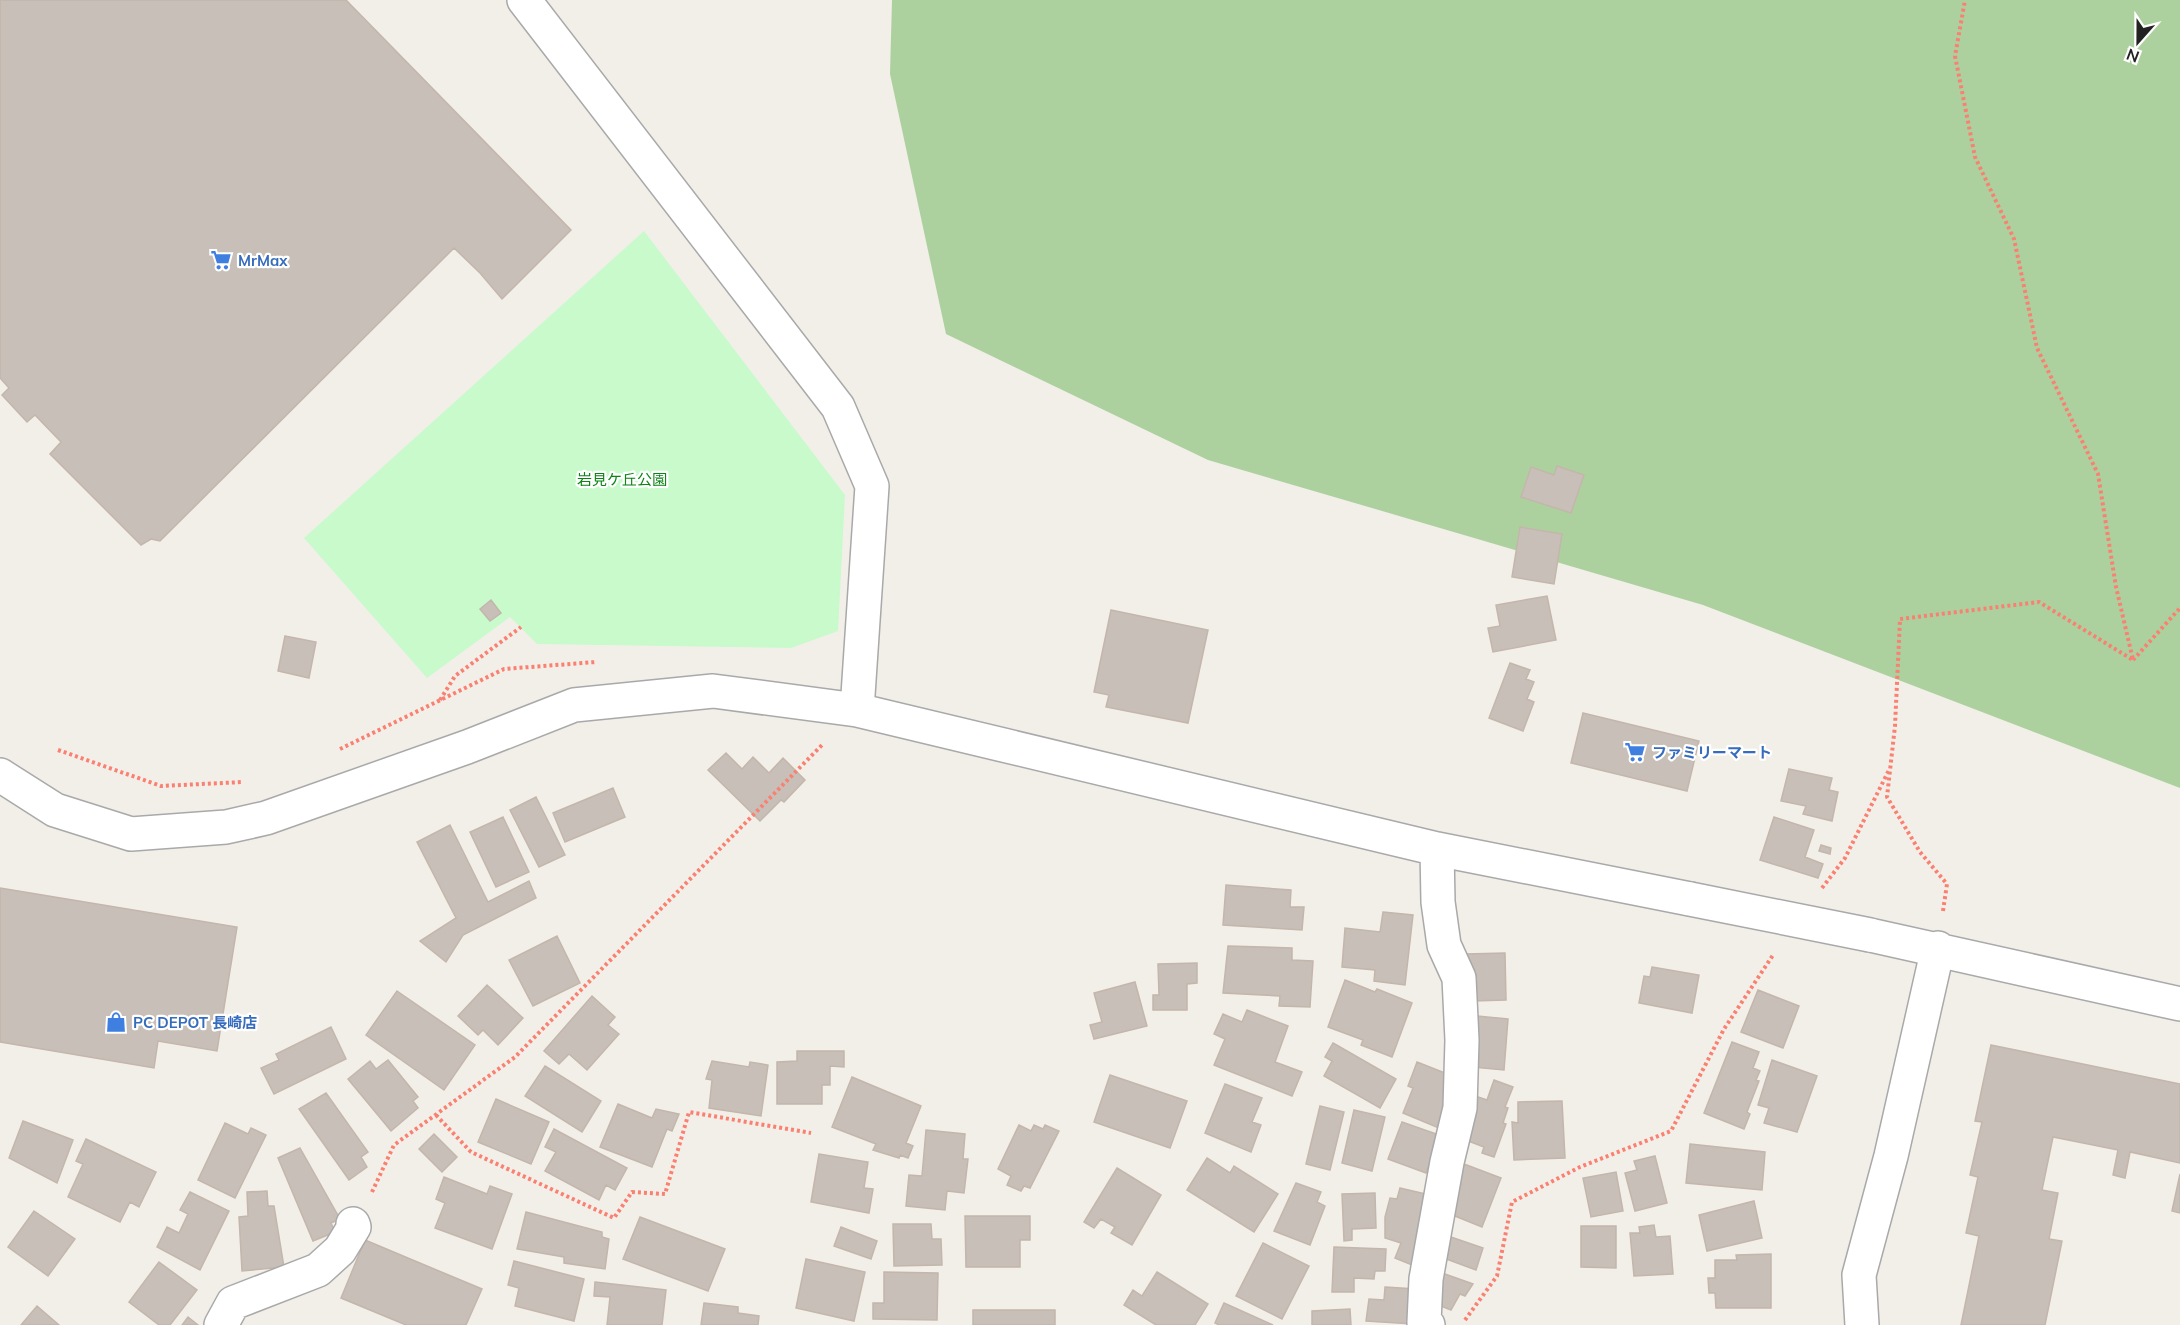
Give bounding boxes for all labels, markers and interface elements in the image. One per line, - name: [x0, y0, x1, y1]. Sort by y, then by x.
- north arrow: [2108, 12, 2168, 72]
- text: N: [2123, 45, 2142, 68]
- supermarket icon: MrMax: [209, 248, 233, 272]
- place label: MrMax: [238, 251, 288, 270]
- park label: 岩見ケ丘公園: [577, 470, 667, 489]
- supermarket icon: ファミリーマート: [1623, 740, 1647, 764]
- place label: ファミリーマート: [1652, 743, 1772, 762]
- shop icon: PC DEPOT 長崎店: [104, 1010, 128, 1034]
- place label: PC DEPOT 長崎店: [133, 1013, 257, 1032]

